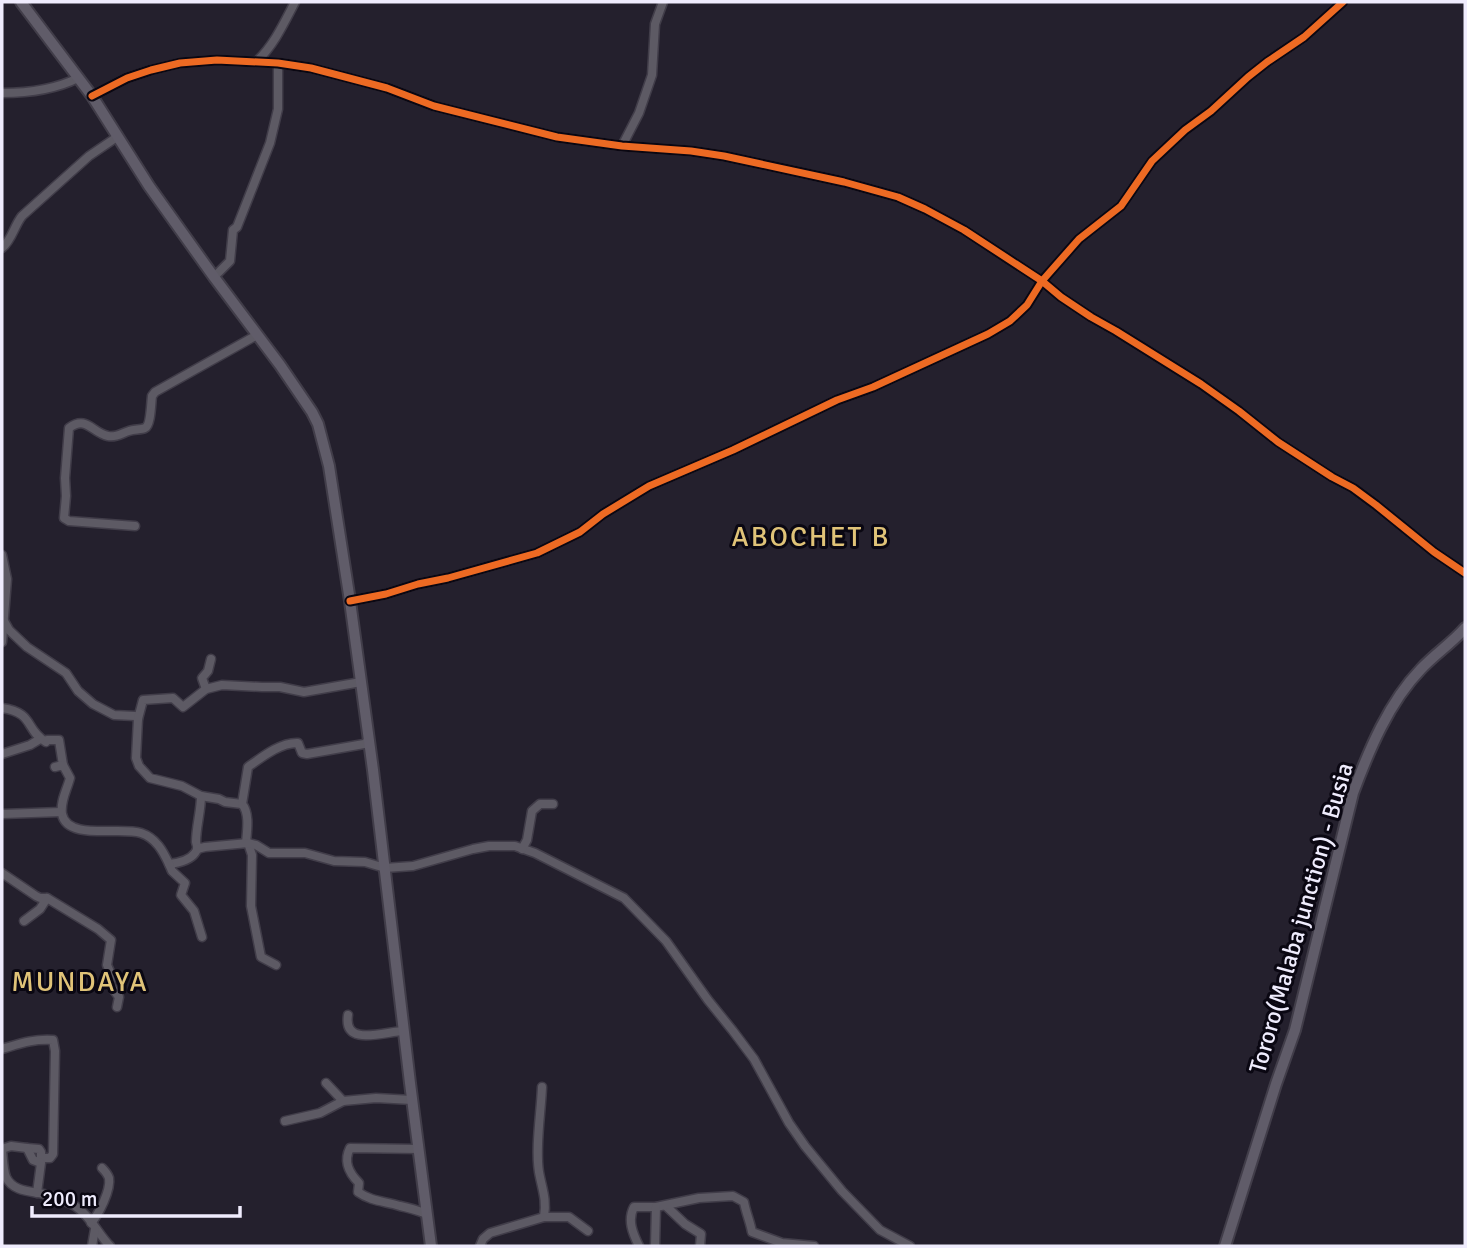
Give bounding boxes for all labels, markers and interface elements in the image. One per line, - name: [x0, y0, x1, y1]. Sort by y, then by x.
- district label: ABOCHET B: [732, 520, 890, 554]
- street label: Tororo(Malaba junction) - Busia: [1242, 759, 1360, 1077]
- district label: MUNDAYA: [11, 965, 149, 999]
- scale bar: [32, 1174, 240, 1218]
- text: 200 m: [42, 1186, 97, 1212]

